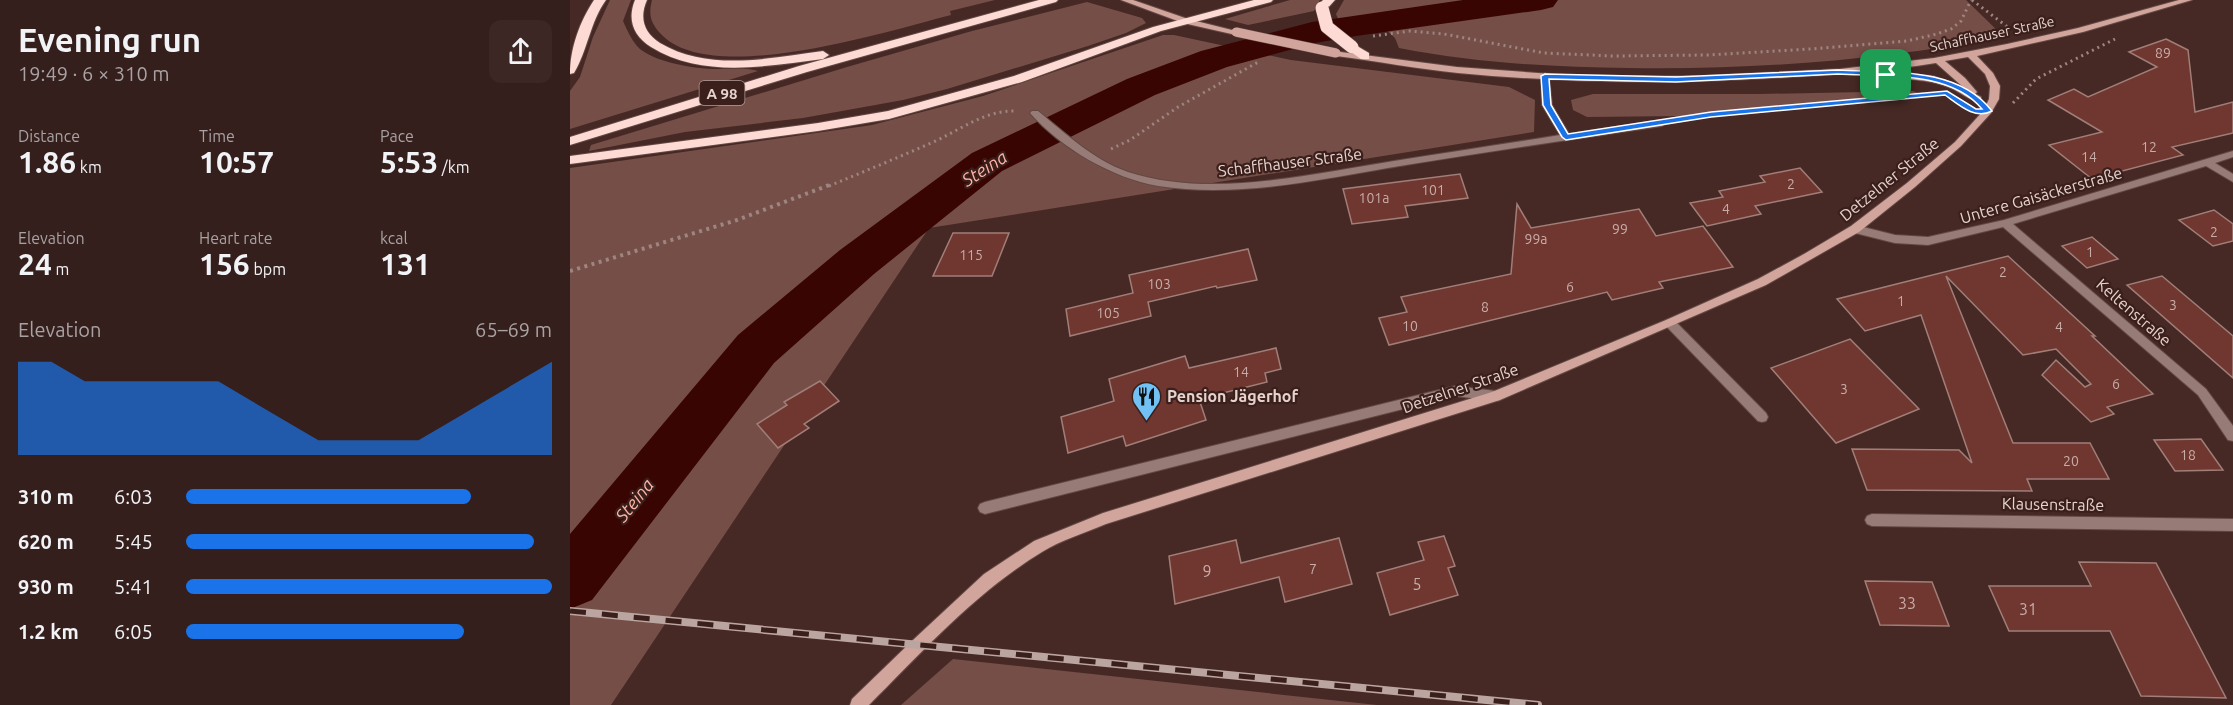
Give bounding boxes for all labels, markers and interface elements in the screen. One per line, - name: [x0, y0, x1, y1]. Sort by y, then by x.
- street label: Schaffhauser Straße: [1928, 13, 2056, 55]
- button: share: [489, 20, 552, 83]
- text: Evening run: [18, 21, 201, 58]
- house number: 89: [2155, 45, 2171, 61]
- pin: [1860, 49, 1911, 100]
- icon: arrive: [1869, 58, 1902, 91]
- text: 19:49 · 6 × 310 m: [18, 62, 170, 85]
- road number: A 98: [700, 81, 744, 105]
- text: Distance: [18, 127, 80, 145]
- text: Time: [199, 127, 235, 145]
- text: Pace: [380, 127, 414, 145]
- street label: Detzelner Straße: [1836, 134, 1942, 224]
- house number: 12: [2141, 139, 2157, 155]
- street label: Schaffhauser Straße: [1217, 144, 1363, 180]
- text: 1.86: [18, 145, 76, 179]
- text: 10:57: [199, 145, 274, 179]
- text: 5:53: [380, 145, 438, 179]
- water label: Steina: [957, 146, 1010, 190]
- house number: 14: [2081, 149, 2097, 165]
- text: km: [76, 158, 102, 176]
- text: /km: [438, 158, 470, 176]
- street label: Untere Gaisäckerstraße: [1958, 163, 2124, 227]
- house number: 2: [1787, 176, 1795, 192]
- house number: 101: [1421, 182, 1445, 198]
- house number: 101a: [1359, 190, 1389, 206]
- house number: 4: [1722, 201, 1730, 217]
- house number: 99: [1612, 221, 1628, 237]
- house number: 2: [2210, 224, 2218, 240]
- text: Elevation: [18, 229, 85, 247]
- text: Heart rate: [199, 229, 273, 247]
- text: kcal: [380, 229, 408, 247]
- house number: 99a: [1525, 231, 1548, 247]
- house number: 1: [2086, 244, 2094, 260]
- text: 24: [18, 247, 52, 281]
- text: 156: [199, 247, 250, 281]
- text: 131: [380, 247, 431, 281]
- house number: 115: [959, 247, 983, 263]
- text: m: [52, 260, 69, 278]
- text: bpm: [250, 260, 286, 278]
- house number: 2: [1999, 264, 2007, 280]
- street label: Keltenstraße: [2093, 275, 2175, 349]
- house number: 103: [1147, 276, 1171, 292]
- house number: 6: [1566, 279, 1574, 295]
- house number: 1: [1897, 293, 1905, 309]
- house number: 3: [2169, 297, 2177, 313]
- house number: 8: [1481, 299, 1489, 315]
- house number: 105: [1096, 305, 1120, 321]
- text: Elevation: [18, 318, 101, 341]
- text: 65–69 m: [475, 318, 552, 341]
- house number: 10: [1402, 318, 1418, 334]
- house number: 4: [2055, 319, 2063, 335]
- street label: Detzelner Straße: [1399, 360, 1521, 416]
- house number: 14: [1233, 364, 1249, 380]
- house number: 6: [2112, 376, 2120, 392]
- restaurant icon: Pension Jägerhof: [1130, 380, 1162, 422]
- house number: 3: [1840, 381, 1848, 397]
- place label: Pension Jägerhof: [1167, 387, 1298, 405]
- house number: 18: [2180, 447, 2196, 463]
- house number: 20: [2063, 453, 2079, 469]
- water label: Steina: [610, 474, 657, 526]
- text: 310 m: [18, 485, 74, 508]
- text: 6:03: [114, 485, 153, 508]
- street label: Klausenstraße: [2002, 494, 2104, 514]
- text: 620 m: [18, 530, 74, 553]
- text: 5:45: [114, 530, 153, 553]
- house number: 7: [1309, 561, 1317, 577]
- house number: 9: [1202, 562, 1212, 580]
- text: 930 m: [18, 575, 74, 598]
- text: 5:41: [114, 575, 153, 598]
- house number: 5: [1412, 575, 1422, 593]
- house number: 33: [1898, 594, 1916, 612]
- house number: 31: [2019, 600, 2037, 618]
- text: 1.2 km: [18, 620, 79, 643]
- text: 6:05: [114, 620, 153, 643]

